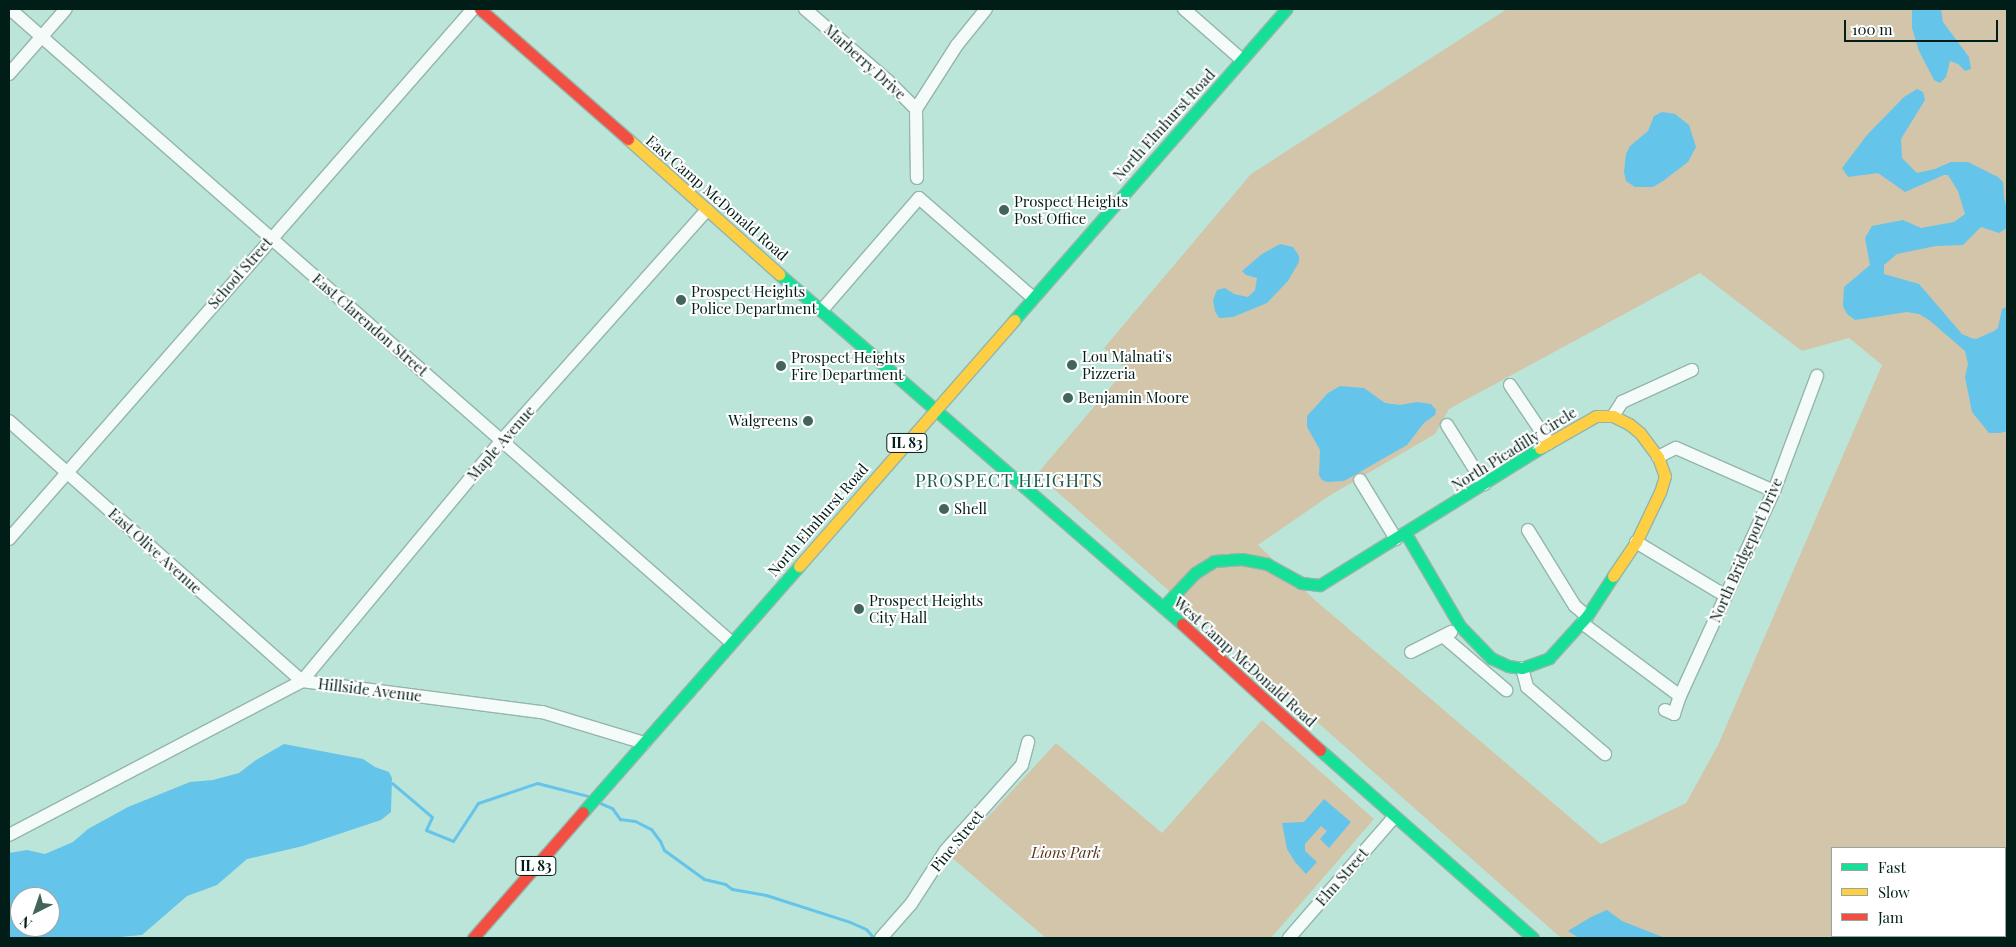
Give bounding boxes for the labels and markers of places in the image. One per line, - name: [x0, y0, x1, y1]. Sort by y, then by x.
- place label: Prospect Heights Post Office: [1014, 192, 1129, 227]
- marker: Prospect Heights Post Office: [998, 204, 1010, 216]
- place label: Prospect Heights Police Department: [691, 282, 817, 317]
- marker: Prospect Heights Police Department: [675, 294, 687, 306]
- place label: Lou Malnati's Pizzeria: [1082, 347, 1172, 382]
- place label: Prospect Heights Fire Department: [791, 348, 906, 383]
- marker: Lou Malnati's Pizzeria: [1066, 359, 1078, 371]
- marker: Prospect Heights Fire Department: [775, 360, 787, 372]
- place label: Benjamin Moore: [1078, 389, 1189, 407]
- marker: Benjamin Moore: [1062, 392, 1074, 404]
- place label: Walgreens: [728, 412, 798, 430]
- marker: Walgreens: [802, 415, 814, 427]
- place label: Shell: [954, 500, 987, 518]
- marker: Shell: [938, 503, 950, 515]
- place label: Prospect Heights City Hall: [869, 591, 984, 626]
- marker: Prospect Heights City Hall: [853, 603, 865, 615]

